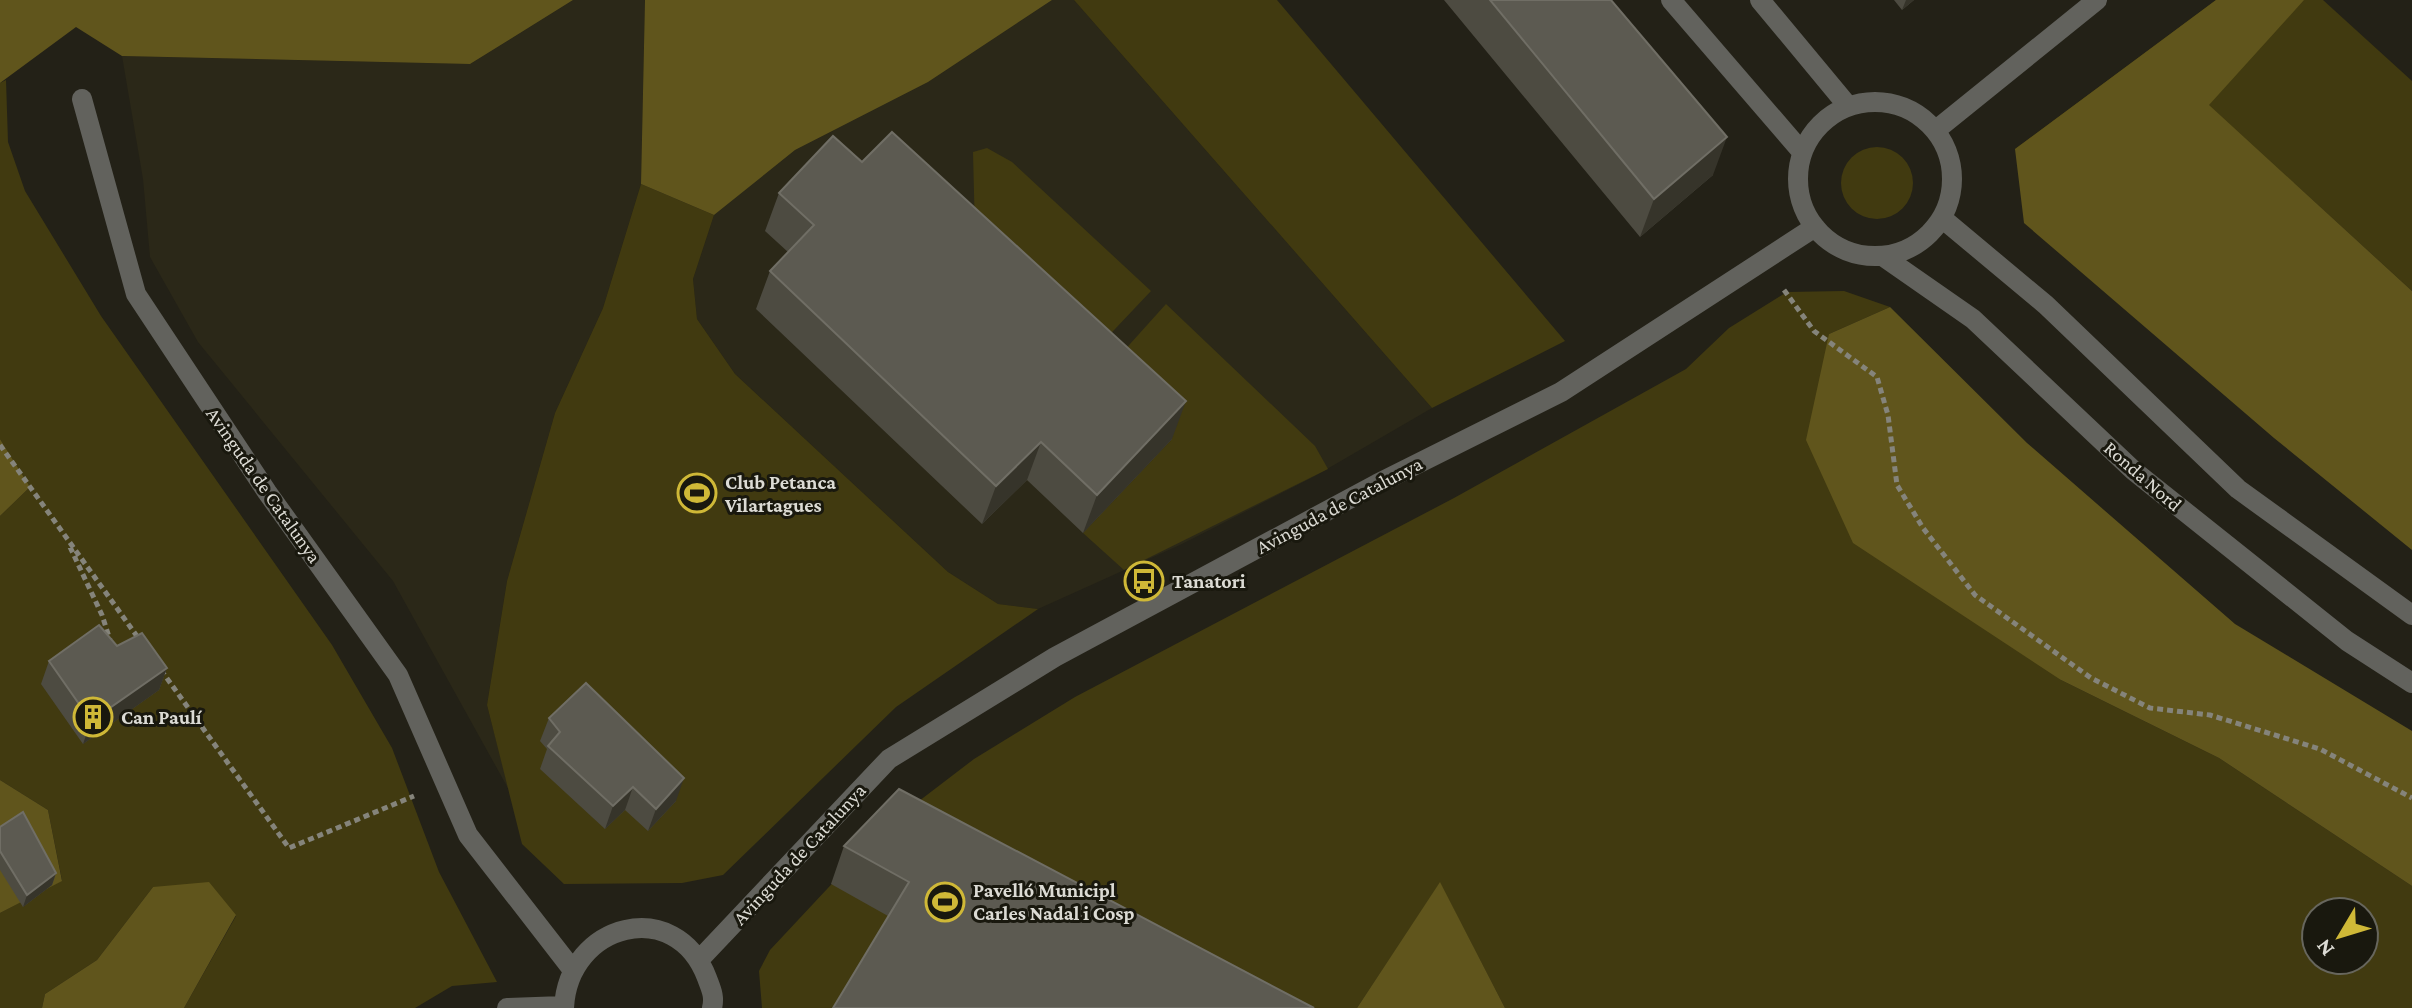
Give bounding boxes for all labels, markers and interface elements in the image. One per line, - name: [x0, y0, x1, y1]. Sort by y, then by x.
- street label: Avinguda de Catalunya: [201, 403, 326, 568]
- street label: Ronda Nord: [2100, 436, 2186, 516]
- street label: Avinguda de Catalunya: [1252, 452, 1426, 559]
- place label: Club Petanca Vilartagues: [724, 471, 836, 516]
- sports icon: Club Petanca Vilartagues: [676, 472, 718, 514]
- bus stop icon: Tanatori: [1123, 560, 1165, 602]
- place label: Tanatori: [1172, 570, 1246, 592]
- building icon: Can Paulí: [72, 696, 114, 738]
- place label: Can Paulí: [121, 706, 203, 728]
- street label: Avinguda de Catalunya: [728, 779, 871, 930]
- place label: Pavelló Municipl Carles Nadal i Cosp: [973, 879, 1134, 924]
- sports icon: Pavelló Municipl Carles Nadal i Cosp: [924, 881, 966, 923]
- north arrow: [2300, 896, 2380, 976]
- text: N: [2310, 934, 2339, 962]

